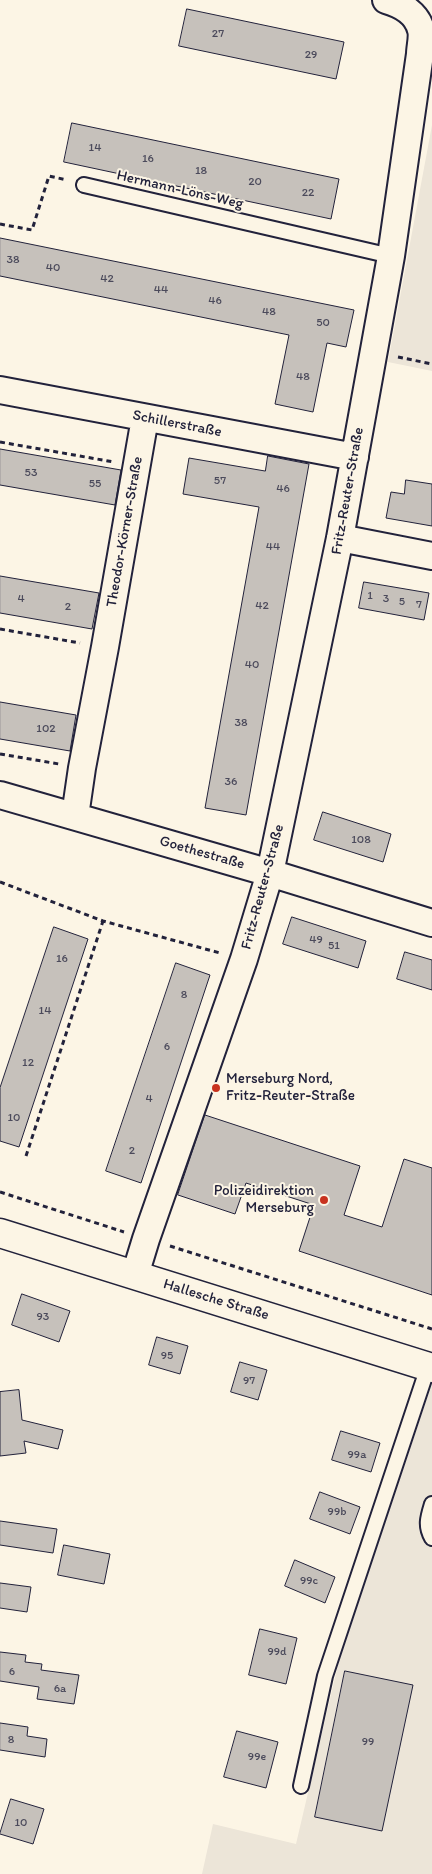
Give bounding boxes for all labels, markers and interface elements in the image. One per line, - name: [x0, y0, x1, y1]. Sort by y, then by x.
- house number: 27: [212, 27, 224, 41]
- house number: 29: [305, 48, 317, 62]
- house number: 14: [89, 141, 101, 155]
- house number: 16: [142, 152, 154, 166]
- house number: 18: [195, 164, 207, 178]
- street label: Hermann-Löns-Weg: [115, 167, 245, 213]
- house number: 20: [248, 175, 262, 189]
- house number: 22: [302, 186, 314, 200]
- house number: 38: [6, 253, 20, 267]
- house number: 40: [46, 261, 60, 275]
- house number: 42: [100, 272, 114, 286]
- house number: 44: [154, 283, 168, 297]
- house number: 46: [208, 294, 222, 308]
- house number: 48: [262, 305, 276, 319]
- house number: 50: [316, 316, 330, 330]
- house number: 48: [296, 370, 310, 384]
- street label: Schillerstraße: [131, 407, 223, 441]
- street label: Fritz-Reuter-Straße: [328, 426, 368, 556]
- street label: Theodor-Körner-Straße: [103, 455, 147, 609]
- house number: 53: [25, 466, 37, 480]
- house number: 57: [214, 474, 226, 488]
- house number: 55: [89, 477, 101, 491]
- house number: 46: [276, 482, 290, 496]
- house number: 44: [266, 540, 280, 554]
- house number: 1: [367, 589, 373, 603]
- house number: 4: [17, 592, 25, 606]
- house number: 3: [383, 592, 389, 606]
- house number: 5: [399, 595, 405, 609]
- house number: 7: [416, 598, 422, 612]
- house number: 42: [255, 599, 269, 613]
- house number: 2: [65, 600, 71, 614]
- house number: 40: [245, 658, 259, 672]
- house number: 38: [234, 716, 248, 730]
- house number: 102: [36, 722, 56, 736]
- house number: 36: [225, 775, 237, 789]
- street label: Fritz-Reuter-Straße: [238, 822, 288, 952]
- street label: Goethestraße: [157, 832, 247, 874]
- house number: 108: [351, 833, 371, 847]
- house number: 49: [309, 933, 323, 947]
- house number: 51: [328, 939, 340, 953]
- house number: 16: [56, 952, 68, 966]
- house number: 8: [181, 988, 187, 1002]
- house number: 14: [39, 1004, 51, 1018]
- house number: 6: [164, 1040, 170, 1054]
- house number: 12: [22, 1056, 34, 1070]
- place label: Merseburg Nord, Fritz-Reuter-Straße: [226, 1070, 355, 1105]
- marker: Merseburg Nord, Fritz-Reuter-Straße: [210, 1082, 222, 1094]
- house number: 4: [145, 1092, 153, 1106]
- house number: 10: [8, 1111, 20, 1125]
- house number: 2: [129, 1144, 135, 1158]
- place label: Polizeidirektion Merseburg: [214, 1182, 314, 1217]
- marker: Polizeidirektion Merseburg: [318, 1194, 330, 1206]
- street label: Hallesche Straße: [161, 1275, 271, 1325]
- house number: 93: [37, 1310, 49, 1324]
- house number: 95: [161, 1349, 173, 1363]
- house number: 97: [243, 1374, 255, 1388]
- house number: 99a: [348, 1448, 366, 1462]
- house number: 99b: [328, 1505, 346, 1519]
- house number: 99c: [300, 1574, 318, 1588]
- house number: 99d: [267, 1645, 287, 1659]
- house number: 6: [9, 1665, 15, 1679]
- house number: 6a: [54, 1682, 66, 1696]
- house number: 8: [8, 1733, 14, 1747]
- house number: 99: [362, 1735, 374, 1749]
- house number: 99e: [248, 1750, 266, 1764]
- house number: 10: [15, 1816, 27, 1830]

